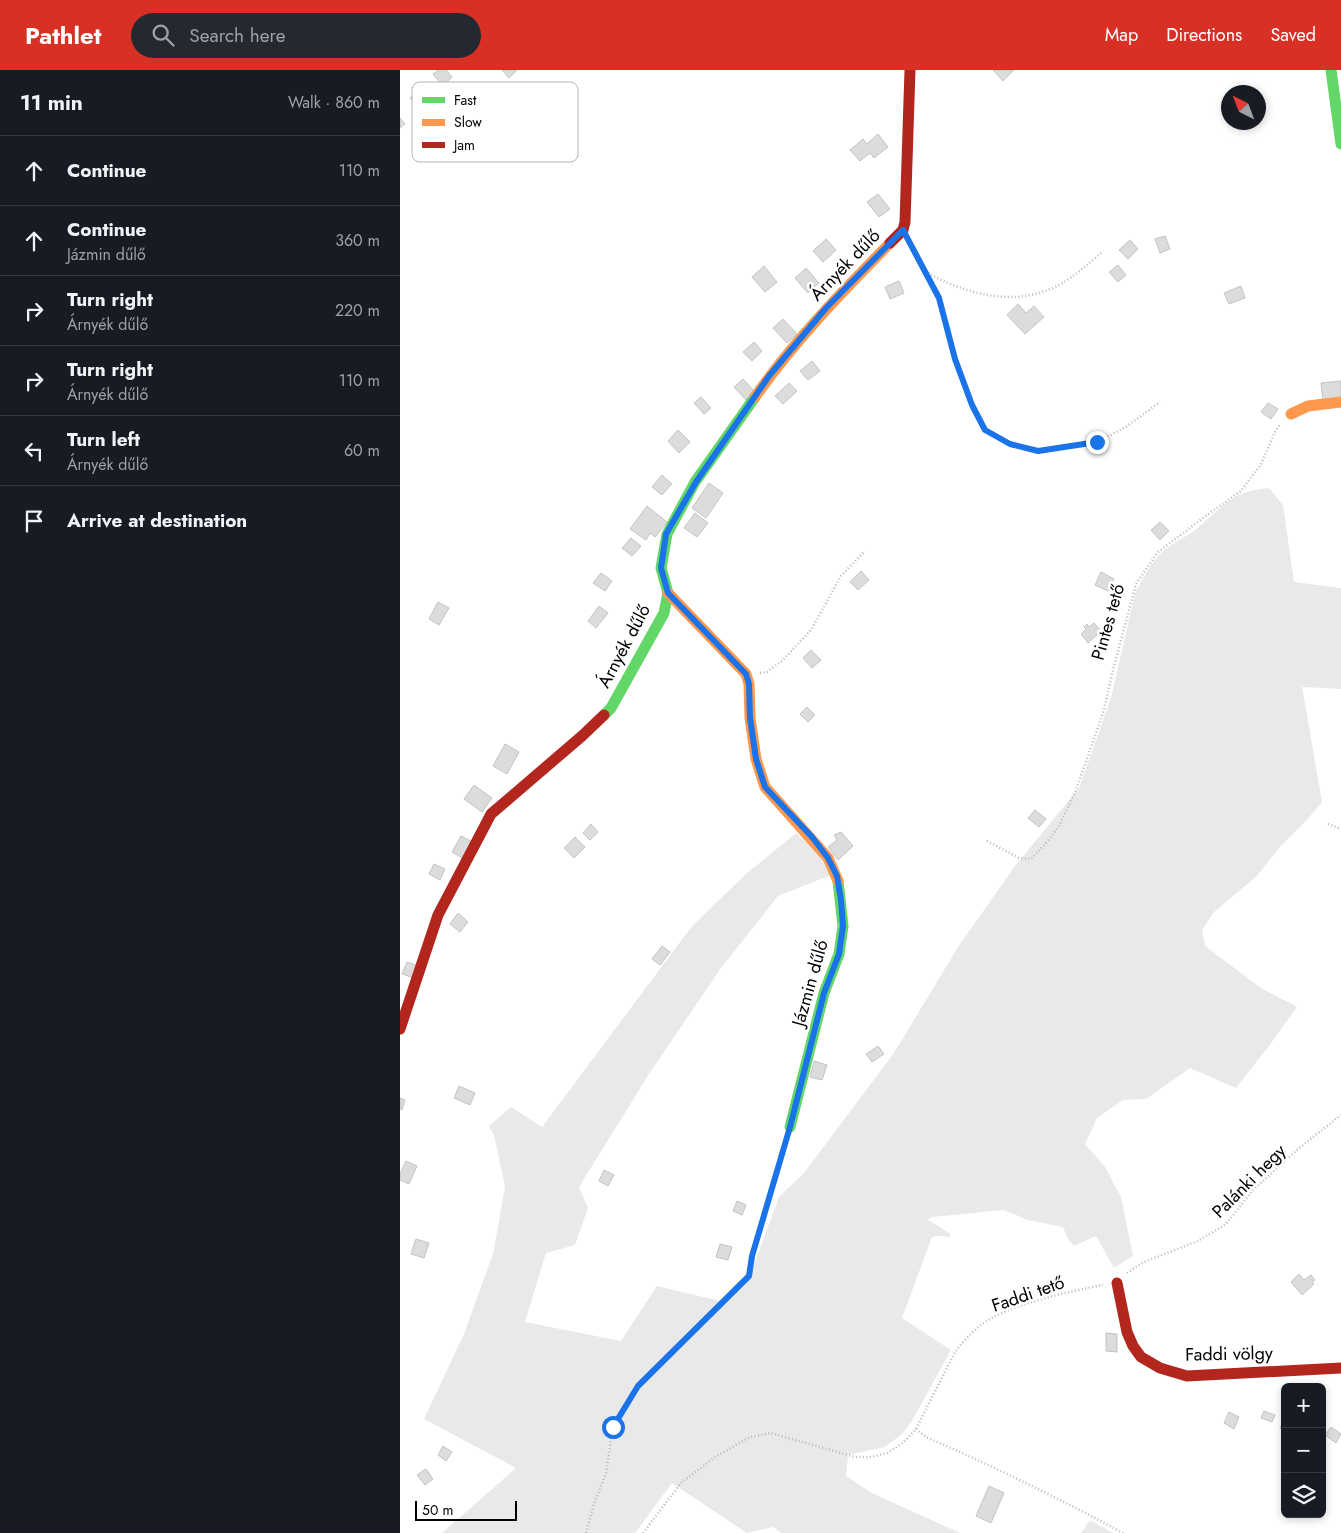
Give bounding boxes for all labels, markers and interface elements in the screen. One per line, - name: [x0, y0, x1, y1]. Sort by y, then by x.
- search box: [131, 13, 481, 58]
- text: Pathlet: [25, 18, 101, 53]
- icon: search: [149, 21, 177, 49]
- text: Search here: [189, 22, 285, 49]
- text: Map: [1105, 22, 1138, 48]
- text: Directions: [1166, 22, 1242, 48]
- text: Saved: [1270, 22, 1316, 48]
- legend: [412, 82, 578, 162]
- north arrow: [1221, 85, 1266, 130]
- text: 11 min: [20, 88, 83, 118]
- text: Fast: [454, 90, 477, 110]
- text: Walk · 860 m: [288, 91, 380, 114]
- text: Slow: [454, 112, 482, 132]
- text: Jam: [452, 135, 475, 155]
- icon: ahead: [20, 157, 48, 185]
- text: Continue: [67, 157, 146, 184]
- text: 110 m: [339, 159, 380, 182]
- text: Continue: [67, 216, 146, 243]
- street label: Árnyék dűlő: [804, 223, 886, 307]
- icon: ahead: [20, 227, 48, 255]
- text: 360 m: [335, 229, 380, 252]
- text: Jázmin dűlő: [67, 243, 146, 266]
- text: Turn right: [67, 286, 153, 313]
- icon: right: [20, 297, 48, 325]
- text: 220 m: [335, 299, 380, 322]
- text: Árnyék dűlő: [67, 313, 148, 336]
- text: Turn right: [67, 356, 153, 383]
- icon: right: [20, 367, 48, 395]
- text: 110 m: [339, 369, 380, 392]
- text: Árnyék dűlő: [67, 383, 148, 406]
- text: Turn left: [67, 426, 140, 453]
- route end: [1086, 431, 1109, 454]
- icon: left: [20, 437, 48, 465]
- text: 60 m: [344, 439, 380, 462]
- text: Árnyék dűlő: [67, 453, 148, 476]
- icon: arrive: [20, 507, 48, 535]
- text: Arrive at destination: [67, 507, 247, 534]
- street label: Pintes tető: [1085, 581, 1131, 663]
- street label: Árnyék dűlő: [591, 599, 657, 692]
- street label: Jázmin dűlő: [785, 937, 835, 1031]
- street label: Palánki hegy: [1206, 1138, 1292, 1224]
- street label: Faddi tető: [988, 1269, 1068, 1319]
- street label: Faddi völgy: [1185, 1340, 1273, 1368]
- map controls: [1281, 1383, 1326, 1518]
- button: +: [1281, 1383, 1326, 1428]
- route start: [602, 1416, 625, 1439]
- button: −: [1281, 1428, 1326, 1473]
- button: layers: [1281, 1473, 1326, 1518]
- scale bar: [415, 1498, 518, 1521]
- text: 50 m: [422, 1500, 453, 1520]

